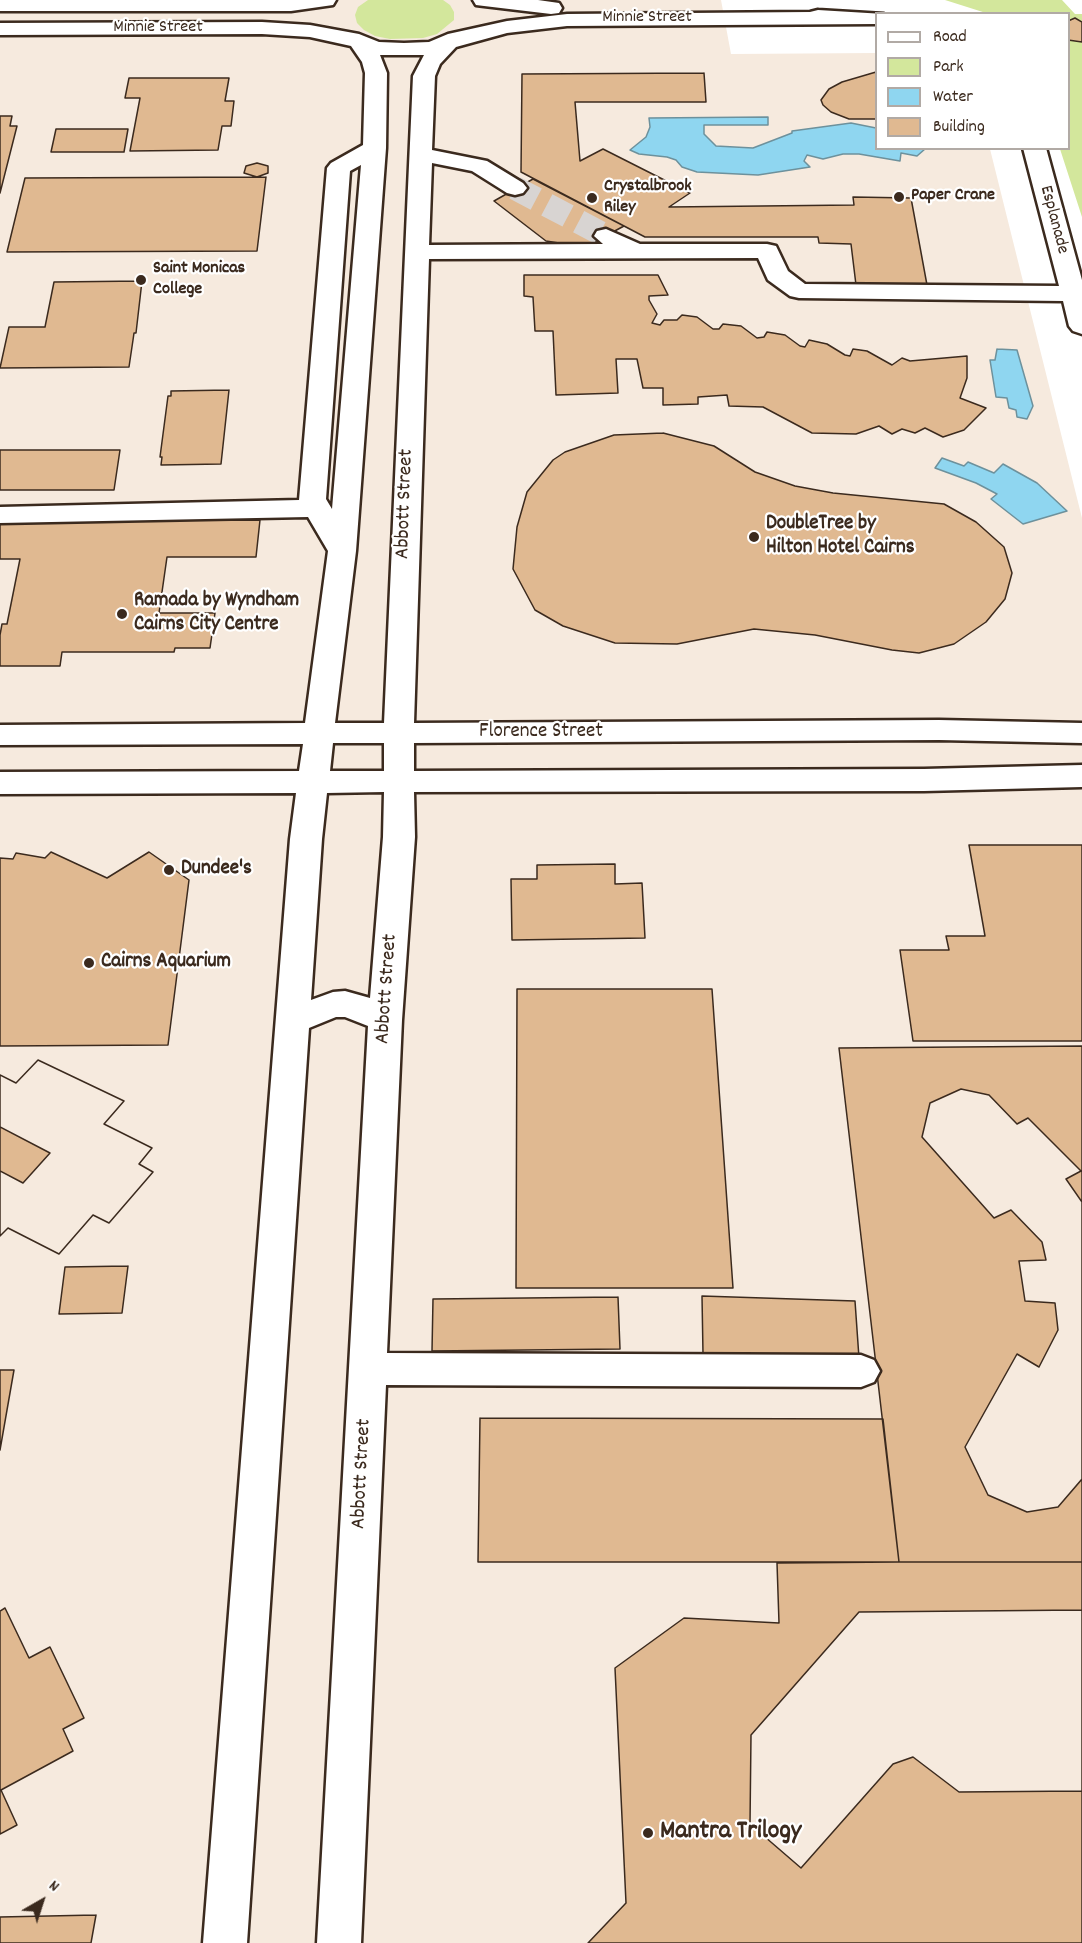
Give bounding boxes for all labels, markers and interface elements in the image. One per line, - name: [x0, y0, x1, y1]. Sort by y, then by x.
- street label: Minnie Street: [602, 8, 692, 30]
- legend: [875, 12, 1070, 150]
- street label: Minnie Street: [113, 18, 203, 40]
- text: Road: [933, 25, 967, 50]
- text: Park: [933, 55, 964, 80]
- text: Water: [933, 85, 973, 110]
- text: Building: [933, 115, 985, 140]
- place label: Crystalbrook Riley: [604, 177, 692, 219]
- street label: Esplanade: [1034, 183, 1072, 257]
- place label: Paper Crane: [911, 186, 995, 208]
- marker: Paper Crane: [892, 190, 906, 204]
- marker: Crystalbrook Riley: [585, 191, 599, 205]
- place label: Saint Monicas College: [153, 259, 245, 302]
- marker: Saint Monicas College: [134, 273, 148, 287]
- street label: Abbott Street: [391, 448, 421, 560]
- place label: DoubleTree by Hilton Hotel Cairns: [766, 512, 914, 562]
- marker: DoubleTree by Hilton Hotel Cairns: [747, 530, 761, 544]
- place label: Ramada by Wyndham Cairns City Centre: [134, 589, 299, 639]
- marker: Ramada by Wyndham Cairns City Centre: [115, 607, 129, 621]
- street label: Florence Street: [479, 720, 603, 746]
- place label: Dundee's: [181, 857, 252, 883]
- marker: Dundee's: [162, 863, 176, 877]
- street label: Abbott Street: [372, 933, 404, 1045]
- place label: Cairns Aquarium: [101, 950, 231, 976]
- marker: Cairns Aquarium: [82, 956, 96, 970]
- street label: Abbott Street: [348, 1418, 378, 1530]
- place label: Mantra Trilogy: [660, 1817, 801, 1849]
- marker: Mantra Trilogy: [641, 1826, 655, 1840]
- north arrow: [12, 1871, 72, 1931]
- text: N: [43, 1875, 64, 1898]

